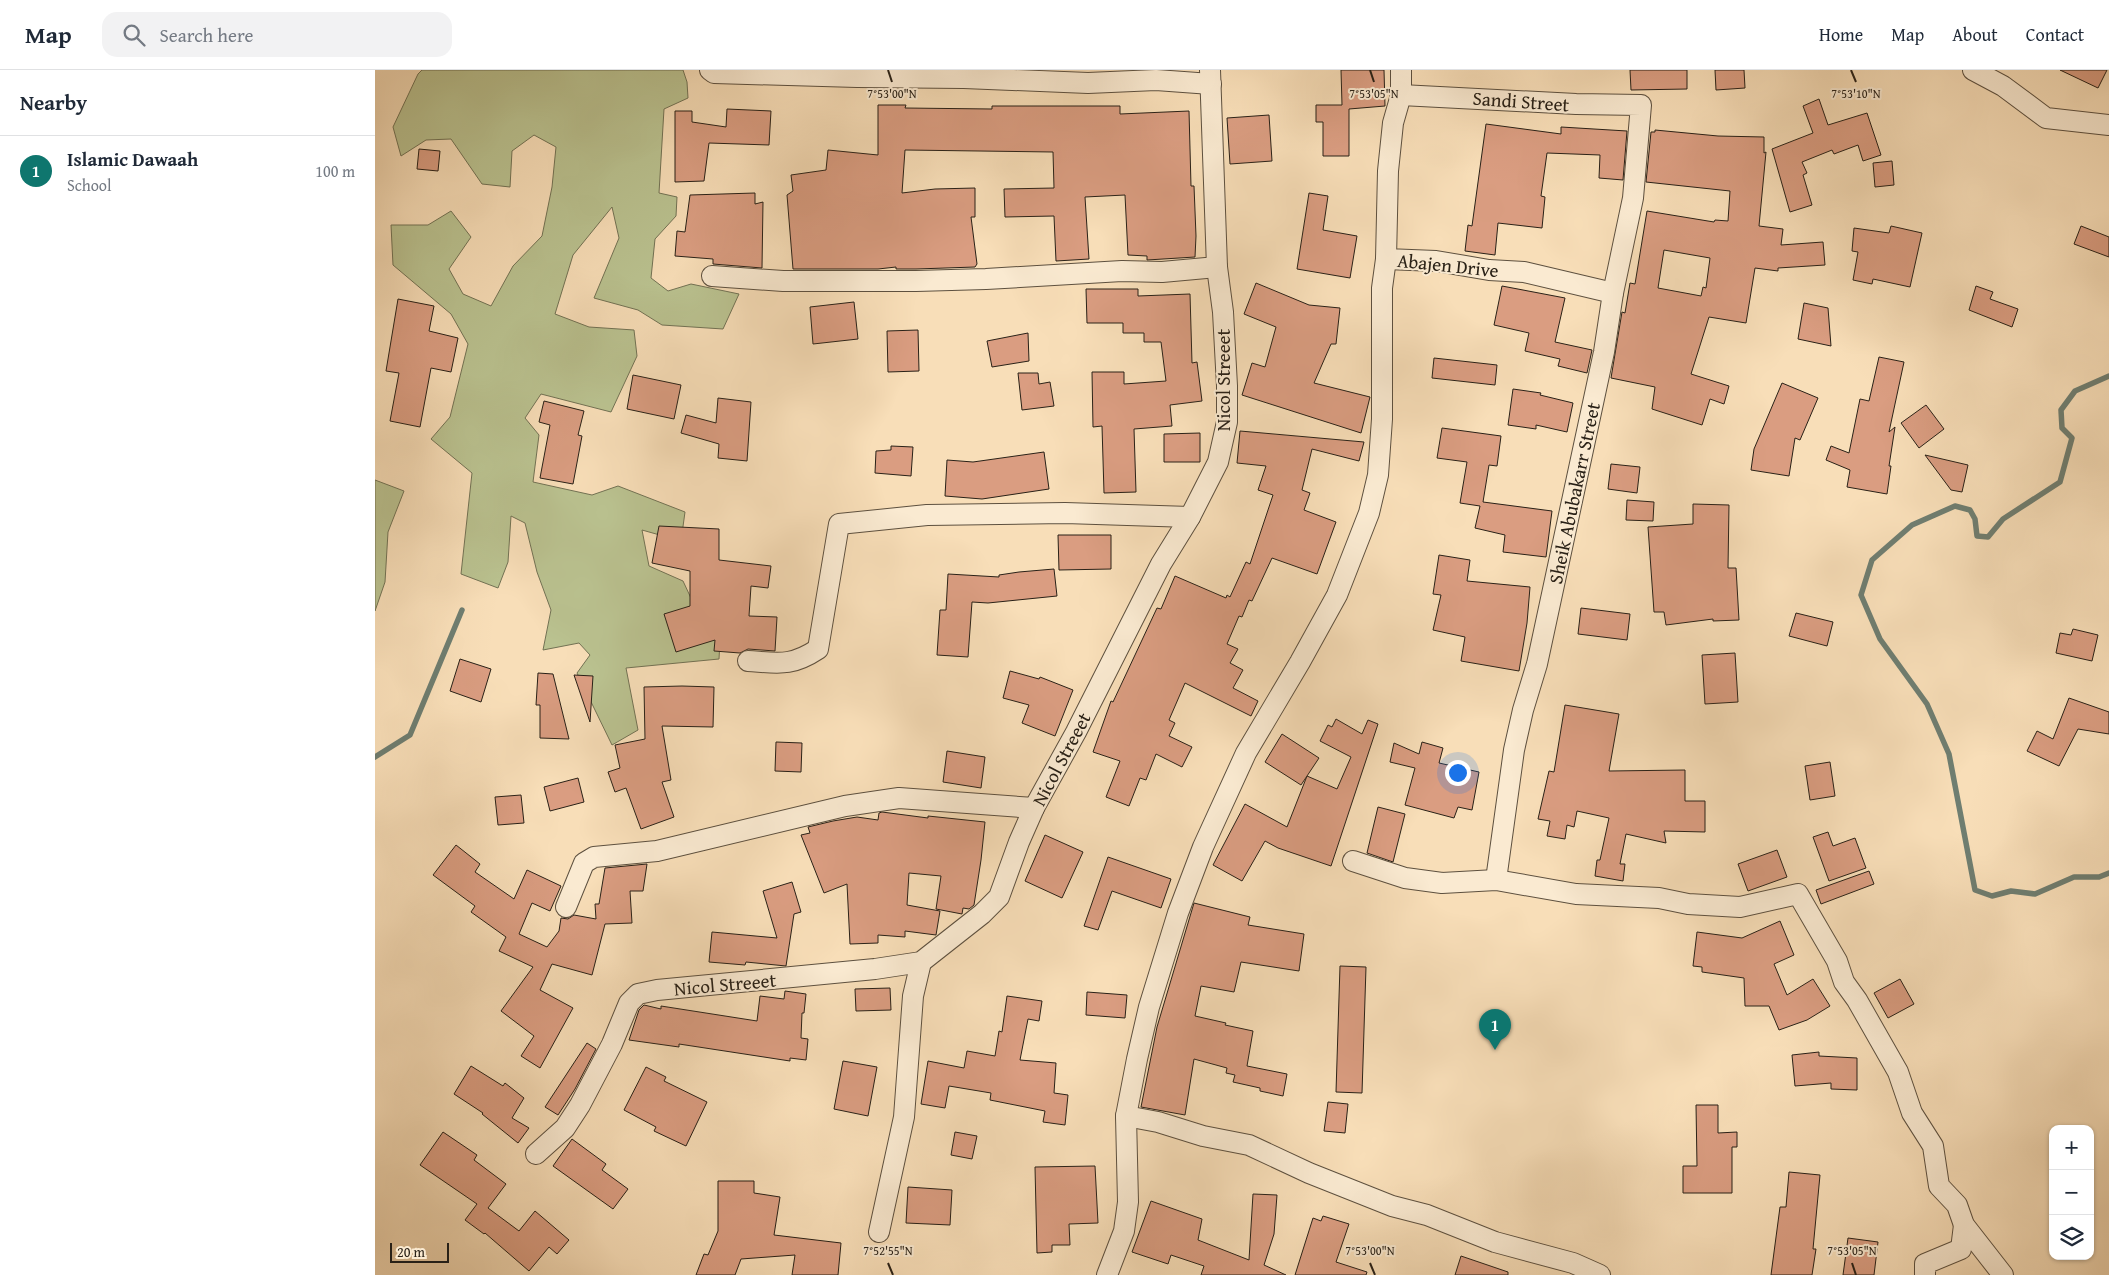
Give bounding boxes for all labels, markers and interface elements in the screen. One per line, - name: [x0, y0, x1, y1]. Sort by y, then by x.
- search box: [102, 12, 452, 57]
- text: Map: [25, 17, 72, 52]
- icon: search: [120, 21, 148, 49]
- text: Search here: [160, 21, 253, 49]
- text: Home: [1819, 21, 1863, 48]
- text: Map: [1891, 21, 1924, 48]
- text: About: [1952, 21, 1998, 48]
- text: Contact: [2026, 21, 2084, 48]
- street label: Sandi Street: [1472, 84, 1570, 118]
- text: 7°53'00"N: [867, 85, 917, 102]
- text: 7°53'05"N: [1349, 85, 1399, 102]
- text: 7°53'10"N: [1831, 85, 1881, 102]
- text: Nearby: [20, 87, 87, 118]
- text: Islamic Dawaah: [67, 145, 198, 173]
- text: 1: [32, 159, 40, 183]
- text: 100 m: [315, 159, 355, 183]
- text: School: [67, 173, 111, 197]
- street label: Abajen Drive: [1396, 246, 1500, 284]
- street label: Nicol Streeet: [1209, 329, 1237, 431]
- street label: Sheik Abubakarr Street: [1541, 399, 1607, 586]
- street label: Nicol Streeet: [1025, 707, 1098, 811]
- your location: [1445, 760, 1471, 786]
- street label: Nicol Streeet: [673, 966, 777, 1002]
- pin: 1: [1479, 1009, 1511, 1050]
- map controls: [2049, 1125, 2094, 1260]
- button: +: [2049, 1125, 2094, 1170]
- button: −: [2049, 1170, 2094, 1215]
- button: layers: [2049, 1215, 2094, 1260]
- scale bar: [390, 1240, 449, 1263]
- text: 20 m: [397, 1242, 425, 1262]
- text: 7°52'55"N: [863, 1242, 913, 1259]
- text: 7°53'00"N: [1345, 1242, 1395, 1259]
- text: 7°53'05"N: [1827, 1242, 1877, 1259]

